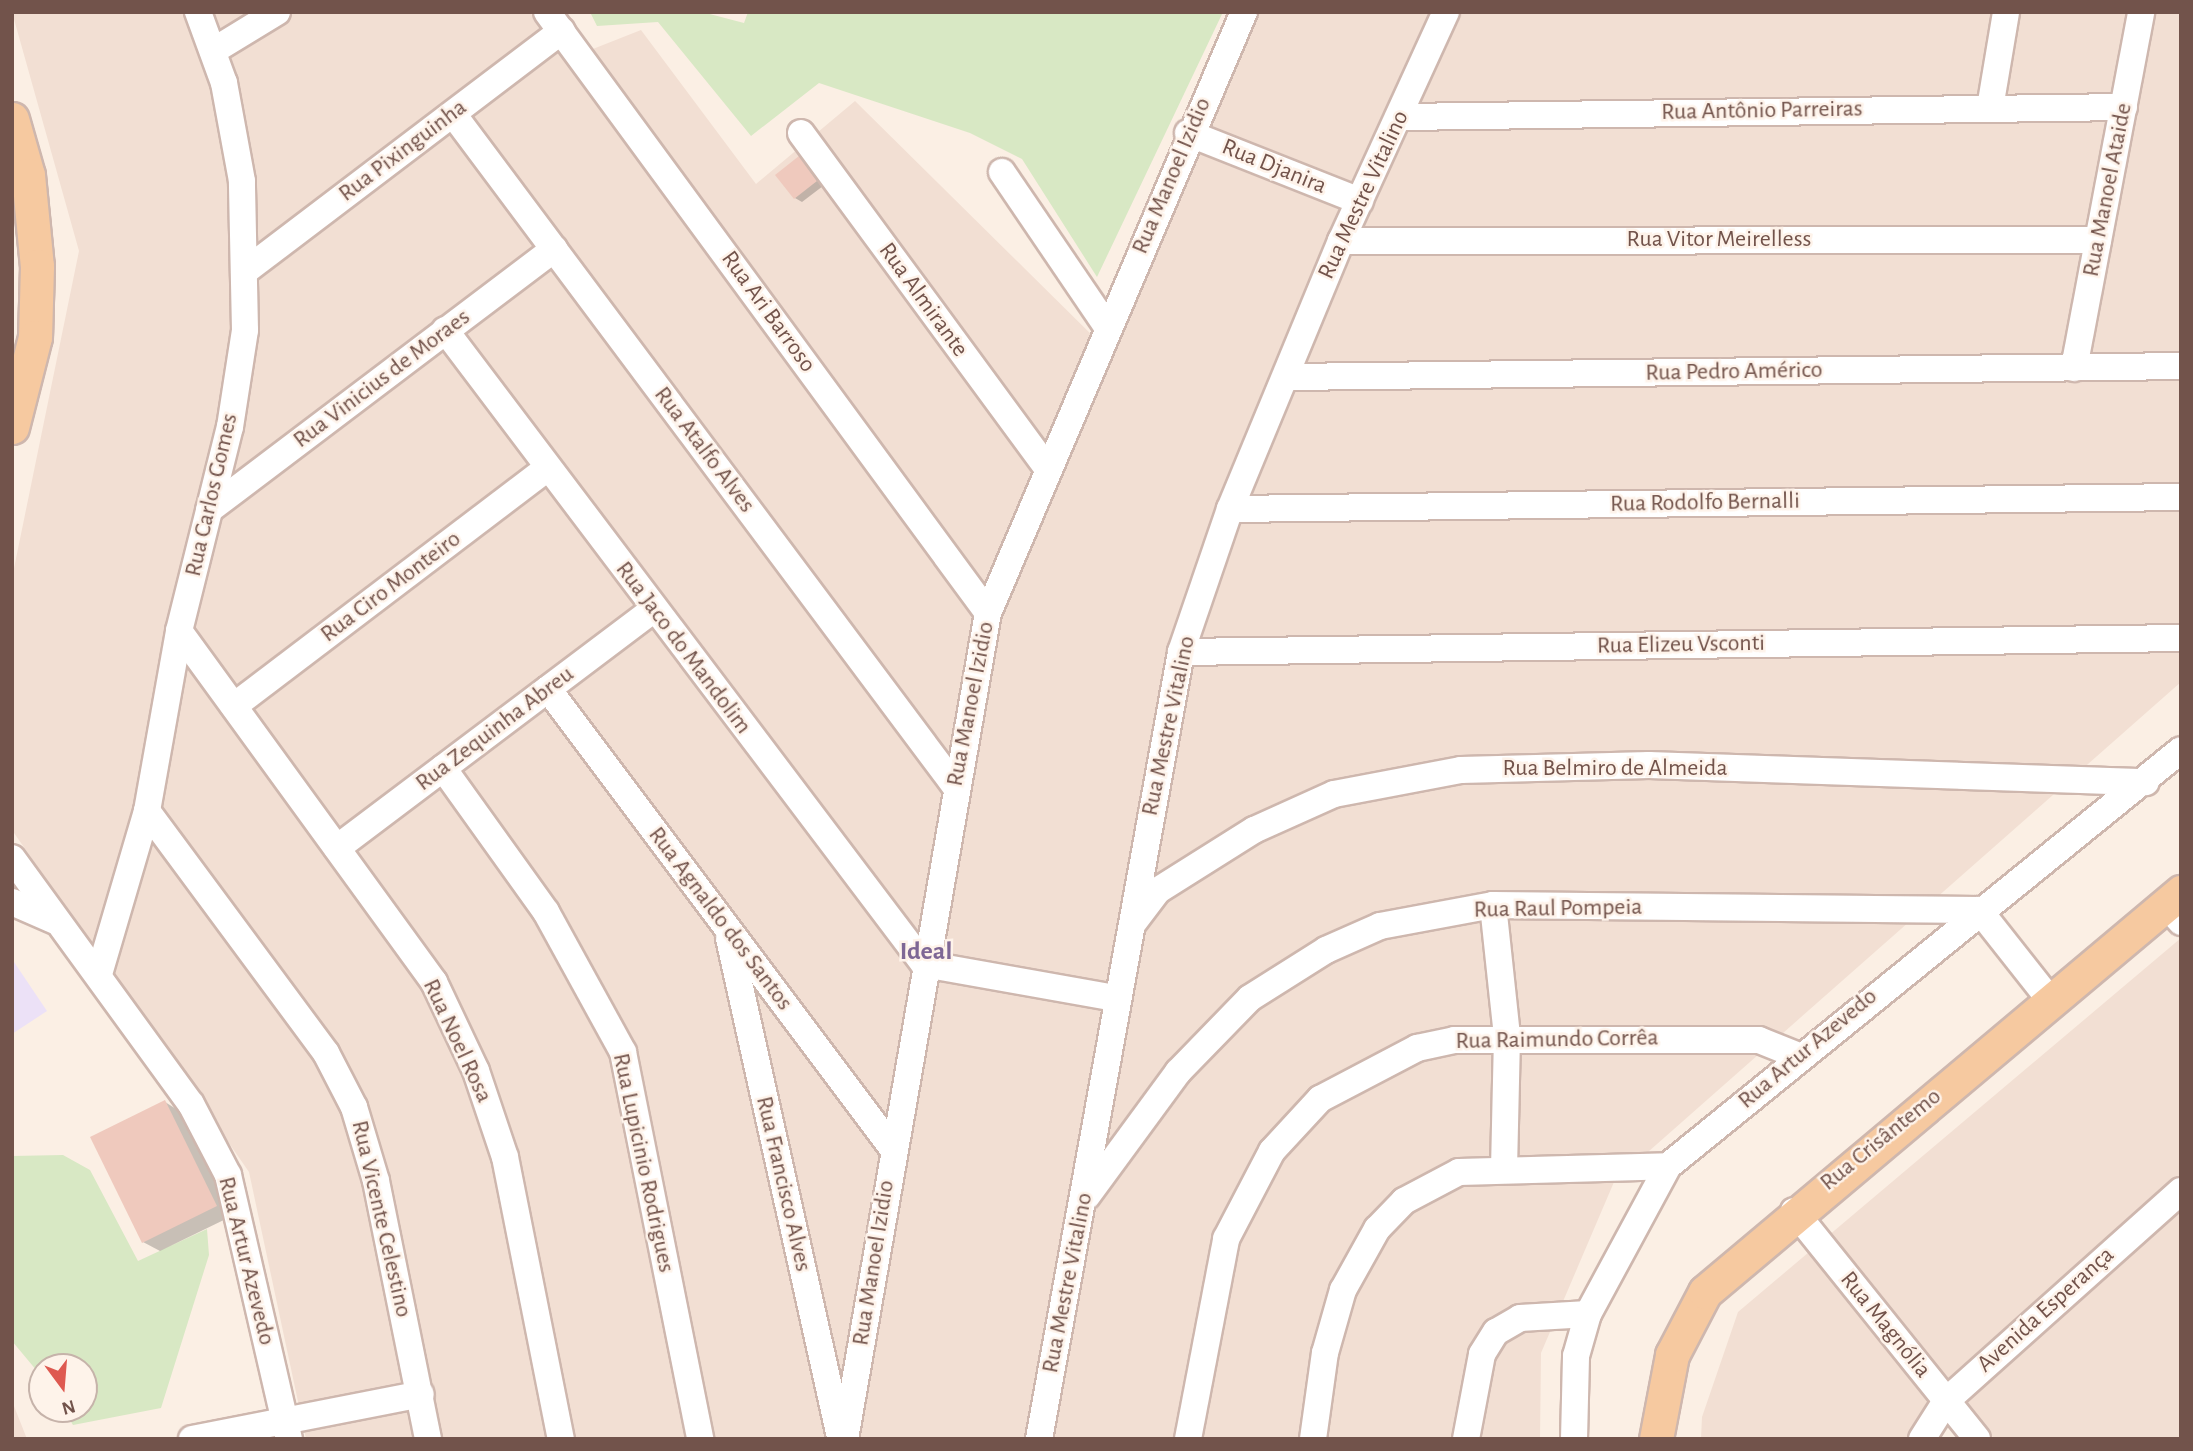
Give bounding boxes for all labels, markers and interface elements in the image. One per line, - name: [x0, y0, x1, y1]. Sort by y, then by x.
- street label: Rua Pixinguinha: [333, 94, 473, 208]
- street label: Rua Manoel Izidio: [1126, 94, 1218, 258]
- street label: Rua Antônio Parreiras: [1661, 95, 1863, 127]
- street label: Rua Manoel Ataide: [2077, 101, 2139, 279]
- street label: Rua Mestre Vitalino: [1312, 106, 1416, 284]
- street label: Rua Djanira: [1217, 133, 1331, 201]
- street label: Rua Vitor Meirelless: [1627, 226, 1811, 254]
- street label: Rua Almirante: [872, 237, 974, 363]
- street label: Rua Ari Barroso: [714, 246, 822, 378]
- street label: Rua Vinicius de Moraes: [288, 303, 476, 455]
- street label: Rua Pedro Américo: [1645, 356, 1823, 388]
- street label: Rua Atalfo Alves: [647, 381, 761, 519]
- street label: Rua Carlos Gomes: [179, 411, 245, 579]
- street label: Rua Rodolfo Bernalli: [1610, 487, 1800, 519]
- street label: Rua Ciro Monteiro: [315, 525, 467, 649]
- street label: Rua Jaco do Mandolim: [609, 556, 757, 740]
- street label: Rua Manoel Izidio: [941, 619, 1001, 789]
- street label: Rua Elizeu Vsconti: [1597, 629, 1765, 661]
- street label: Rua Mestre Vitalino: [1136, 634, 1202, 818]
- street label: Rua Zequinha Abreu: [410, 660, 580, 798]
- street label: Rua Belmiro de Almeida: [1502, 755, 1728, 783]
- street label: Rua Agnaldo dos Santos: [642, 822, 798, 1016]
- street label: Rua Raul Pompeia: [1473, 893, 1643, 925]
- district label: Ideal: [900, 936, 952, 968]
- street label: Rua Noel Rosa: [416, 975, 498, 1107]
- street label: Rua Artur Azevedo: [1733, 983, 1883, 1115]
- street label: Rua Raimundo Corrêa: [1455, 1024, 1659, 1056]
- street label: Rua Lupicinio Rodrigues: [606, 1051, 680, 1275]
- street label: Rua Crisântemo: [1815, 1083, 1947, 1197]
- street label: Rua Francisco Alves: [749, 1094, 817, 1274]
- street label: Rua Vicente Celestino: [344, 1118, 418, 1320]
- street label: Rua Artur Azevedo: [211, 1174, 281, 1348]
- street label: Rua Manoel Izidio: [847, 1178, 901, 1348]
- street label: Rua Mestre Vitalino: [1036, 1190, 1100, 1376]
- street label: Avenida Esperança: [1972, 1241, 2120, 1379]
- street label: Rua Magnólia: [1833, 1266, 1937, 1384]
- north arrow: [28, 1353, 98, 1423]
- text: N: [59, 1396, 77, 1418]

